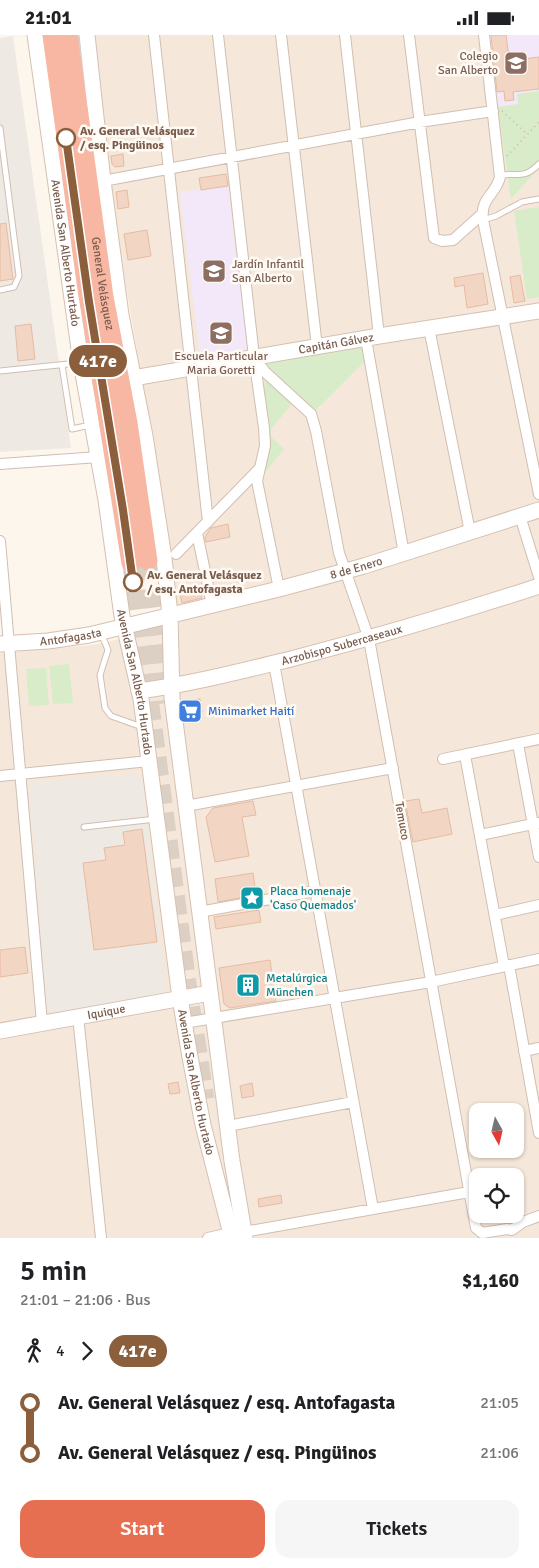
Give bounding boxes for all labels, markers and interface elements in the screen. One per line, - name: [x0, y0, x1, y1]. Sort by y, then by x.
- text: 21:01: [25, 6, 72, 30]
- place label: Colegio San Alberto: [438, 49, 498, 78]
- school or university icon: Colegio San Alberto: [503, 50, 529, 76]
- place label: Av. General Velásquez / esq. Pingüinos: [80, 124, 195, 153]
- marker: Av. General Velásquez / esq. Pingüinos: [56, 128, 76, 148]
- street label: Avenida San Alberto Hurtado: [48, 178, 83, 327]
- street label: General Velásquez: [88, 236, 118, 332]
- place label: Jardín Infantil San Alberto: [232, 257, 304, 286]
- school or university icon: Jardín Infantil San Alberto: [201, 258, 227, 284]
- school or university icon: Escuela Particular Maria Goretti: [208, 320, 234, 346]
- street label: Capitán Gálvez: [297, 330, 375, 357]
- line badge: 417e: [63, 345, 133, 377]
- place label: Escuela Particular Maria Goretti: [174, 349, 268, 378]
- text: 417e: [79, 350, 117, 372]
- street label: 8 de Enero: [328, 553, 384, 582]
- place label: Av. General Velásquez / esq. Antofagasta: [147, 568, 262, 597]
- marker: Av. General Velásquez / esq. Antofagasta: [123, 572, 143, 592]
- street label: Avenida San Alberto Hurtado: [114, 608, 156, 756]
- street label: Arzobispo Subercaseaux: [280, 621, 404, 669]
- street label: Antofagasta: [39, 625, 103, 649]
- supermarket icon: Minimarket Haití: [177, 698, 203, 724]
- place label: Minimarket Haití: [208, 704, 295, 719]
- street label: Temuco: [391, 801, 413, 841]
- place label: Placa homenaje 'Caso Quemados': [270, 884, 356, 913]
- place icon: Placa homenaje 'Caso Quemados': [239, 885, 265, 911]
- place label: Metalúrgica München: [266, 971, 328, 1000]
- building icon: Metalúrgica München: [235, 972, 261, 998]
- street label: Iquique: [86, 1001, 127, 1023]
- street label: Avenida San Alberto Hurtado: [175, 1008, 218, 1157]
- north arrow: [469, 1103, 524, 1157]
- map controls: [469, 1103, 524, 1223]
- button: locate: [469, 1168, 524, 1223]
- text: 5 min: [20, 1254, 87, 1288]
- text: $1,160: [462, 1269, 519, 1293]
- text: 21:01 – 21:06 · Bus: [20, 1290, 151, 1310]
- icon: walk: [20, 1337, 48, 1365]
- icon: forward: [73, 1337, 101, 1365]
- text: 417e: [119, 1340, 157, 1362]
- text: 4: [56, 1341, 65, 1361]
- text: Av. General Velásquez / esq. Antofagasta: [58, 1391, 395, 1415]
- text: 21:05: [480, 1393, 519, 1413]
- text: Av. General Velásquez / esq. Pingüinos: [58, 1441, 376, 1465]
- text: 21:06: [480, 1443, 519, 1463]
- button: Start: [20, 1500, 265, 1558]
- button: Tickets: [275, 1500, 519, 1558]

